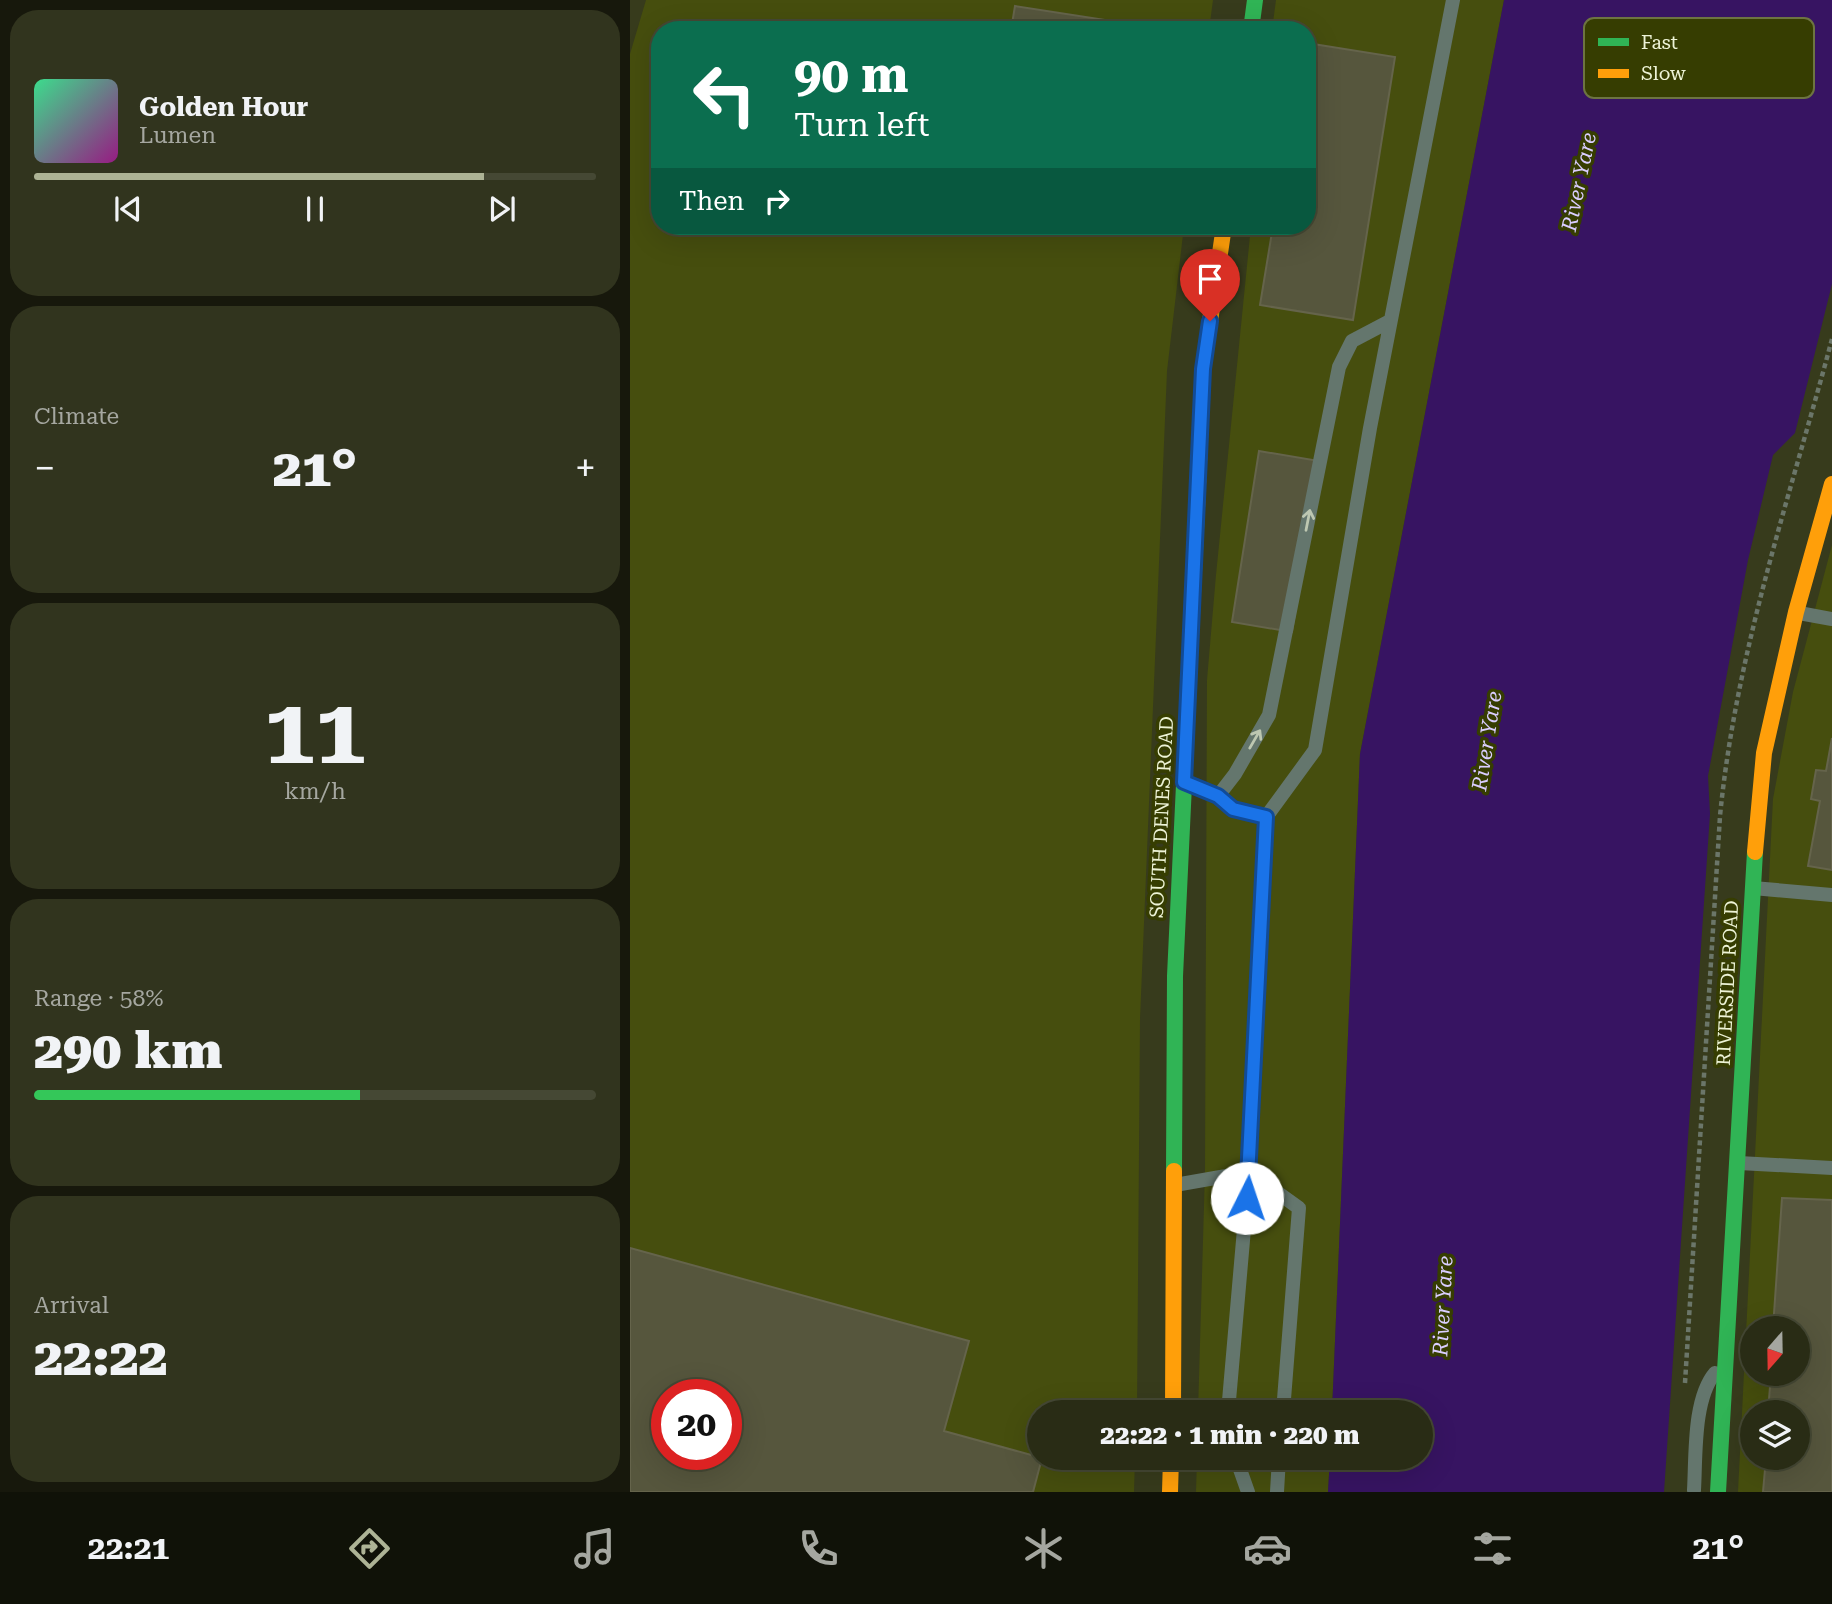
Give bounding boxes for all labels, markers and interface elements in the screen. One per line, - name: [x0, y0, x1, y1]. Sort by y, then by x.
- legend: [1584, 18, 1814, 98]
- text: Fast: [1641, 31, 1678, 54]
- text: 90 m: [794, 47, 909, 104]
- icon: left: [679, 49, 770, 140]
- text: Slow: [1641, 62, 1686, 85]
- text: Golden Hour: [139, 92, 308, 122]
- text: Turn left: [794, 106, 929, 144]
- text: Lumen: [139, 122, 216, 149]
- water label: River Yare: [1557, 130, 1601, 235]
- icon: right: [758, 182, 796, 220]
- text: Then: [679, 186, 744, 216]
- icon: previous: [109, 190, 147, 228]
- icon: pause: [296, 190, 334, 228]
- icon: next: [483, 190, 521, 228]
- pin: [1180, 249, 1240, 321]
- icon: arrive: [1191, 260, 1229, 298]
- text: Climate: [34, 403, 119, 430]
- text: 21°: [273, 438, 357, 499]
- text: −: [34, 446, 55, 490]
- text: +: [575, 446, 596, 490]
- one-way arrow: [1302, 509, 1316, 532]
- text: 11: [264, 679, 366, 785]
- water label: River Yare: [1467, 690, 1507, 793]
- street label: SOUTH DENES ROAD: [1145, 716, 1178, 919]
- one-way arrow: [1248, 730, 1262, 750]
- text: km/h: [284, 778, 346, 805]
- street label: RIVERSIDE ROAD: [1712, 900, 1743, 1066]
- text: Range · 58%: [34, 985, 163, 1012]
- text: 290 km: [34, 1020, 222, 1081]
- position arrow: [1210, 1161, 1284, 1235]
- water label: River Yare: [1428, 1255, 1458, 1358]
- text: Arrival: [34, 1292, 109, 1319]
- north arrow: [1740, 1316, 1810, 1386]
- map controls: [1740, 1316, 1810, 1470]
- text: 22:22: [34, 1327, 168, 1388]
- speed limit sign: 20: [651, 1379, 742, 1470]
- button: layers: [1740, 1400, 1810, 1470]
- text: 22:22 · 1 min · 220 m: [1100, 1420, 1360, 1450]
- icon: directions: [345, 1524, 394, 1573]
- icon: music: [570, 1524, 619, 1573]
- icon: phone: [794, 1524, 843, 1573]
- icon: climate: [1019, 1524, 1068, 1573]
- icon: car: [1243, 1524, 1292, 1573]
- icon: filters: [1468, 1524, 1517, 1573]
- text: 22:21: [88, 1529, 169, 1567]
- text: 21°: [1692, 1529, 1744, 1567]

